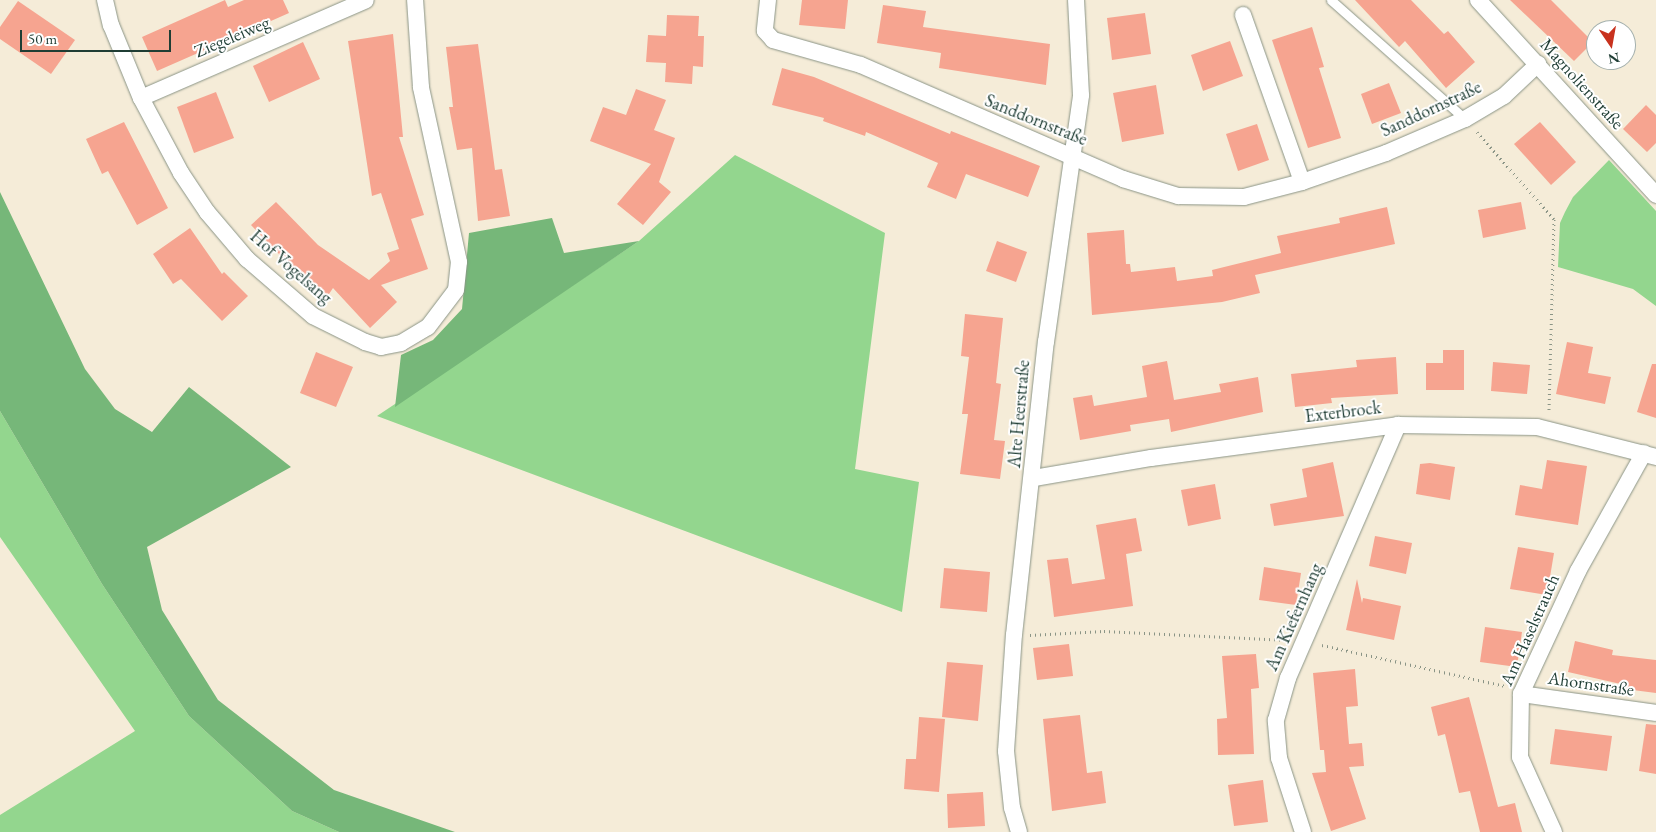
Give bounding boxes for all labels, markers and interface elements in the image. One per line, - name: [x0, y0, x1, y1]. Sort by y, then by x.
- street label: Ziegeleiweg: [191, 12, 273, 62]
- scale bar: [22, 20, 174, 52]
- north arrow: [1586, 20, 1636, 70]
- text: 50 m: [28, 29, 57, 48]
- street label: Magnolienstraße: [1535, 34, 1629, 134]
- text: N: [1607, 49, 1621, 69]
- street label: Sanddornstraße: [1377, 76, 1485, 142]
- street label: Sanddornstraße: [982, 90, 1090, 150]
- street label: Hof Vogelsang: [246, 226, 336, 308]
- street label: Alte Heerstraße: [1004, 359, 1034, 469]
- street label: Exterbrock: [1304, 397, 1382, 427]
- street label: Am Kiefernhang: [1261, 560, 1327, 674]
- street label: Am Haselstrauch: [1496, 571, 1564, 689]
- street label: Ahornstraße: [1546, 667, 1636, 701]

